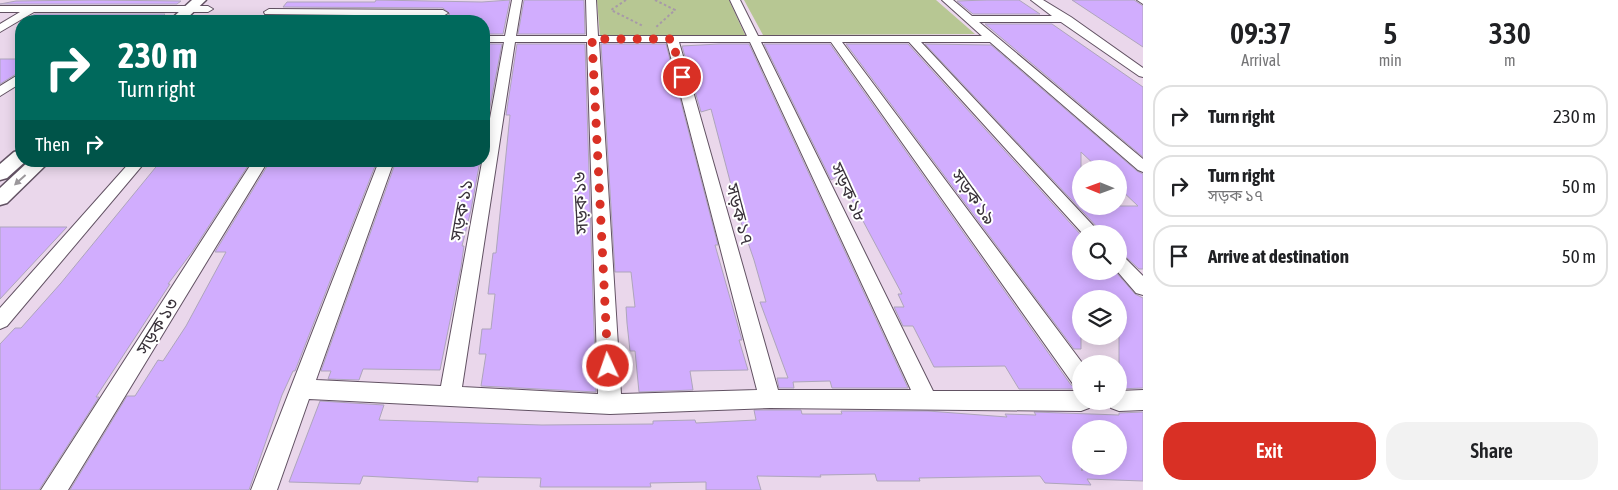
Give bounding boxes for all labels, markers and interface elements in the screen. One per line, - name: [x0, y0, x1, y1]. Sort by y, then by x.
- text: 09:37: [1230, 16, 1292, 50]
- text: 5: [1383, 16, 1397, 50]
- text: 330: [1489, 16, 1531, 50]
- icon: right: [35, 35, 100, 100]
- text: 230 m: [118, 35, 197, 75]
- text: Arrival: [1241, 51, 1280, 69]
- text: min: [1379, 51, 1402, 69]
- text: m: [1504, 51, 1516, 69]
- pin: [661, 56, 703, 98]
- icon: arrive: [668, 63, 696, 91]
- text: Turn right: [118, 76, 195, 102]
- icon: right: [1165, 102, 1193, 130]
- text: Turn right: [1208, 105, 1275, 127]
- text: 230 m: [1553, 105, 1596, 127]
- icon: right: [80, 130, 108, 158]
- text: Then: [35, 133, 70, 155]
- street label: সড়ক ১৮: [826, 158, 872, 225]
- north arrow: [1072, 160, 1128, 215]
- map controls: [1072, 160, 1127, 475]
- text: Turn right: [1208, 164, 1275, 186]
- street label: সড়ক ১৯: [947, 165, 1001, 228]
- street label: সড়ক ১৬: [568, 171, 592, 236]
- icon: right: [1165, 172, 1193, 200]
- one-way arrow: [15, 174, 27, 186]
- text: 50 m: [1562, 175, 1596, 197]
- street label: সড়ক ১১: [445, 177, 477, 244]
- street label: সড়ক ১৭: [722, 180, 758, 247]
- text: সড়ক ১৭: [1208, 186, 1263, 204]
- button: search: [1072, 225, 1127, 280]
- icon: arrive: [1165, 242, 1193, 270]
- text: Arrive at destination: [1208, 245, 1349, 267]
- text: 50 m: [1562, 245, 1596, 267]
- button: layers: [1072, 290, 1127, 345]
- street label: সড়ক ১৩: [131, 294, 183, 359]
- position arrow: [581, 339, 633, 391]
- button: +: [1072, 355, 1127, 410]
- button: −: [1072, 420, 1127, 475]
- button: Exit: [1163, 422, 1376, 480]
- button: Share: [1386, 422, 1598, 480]

